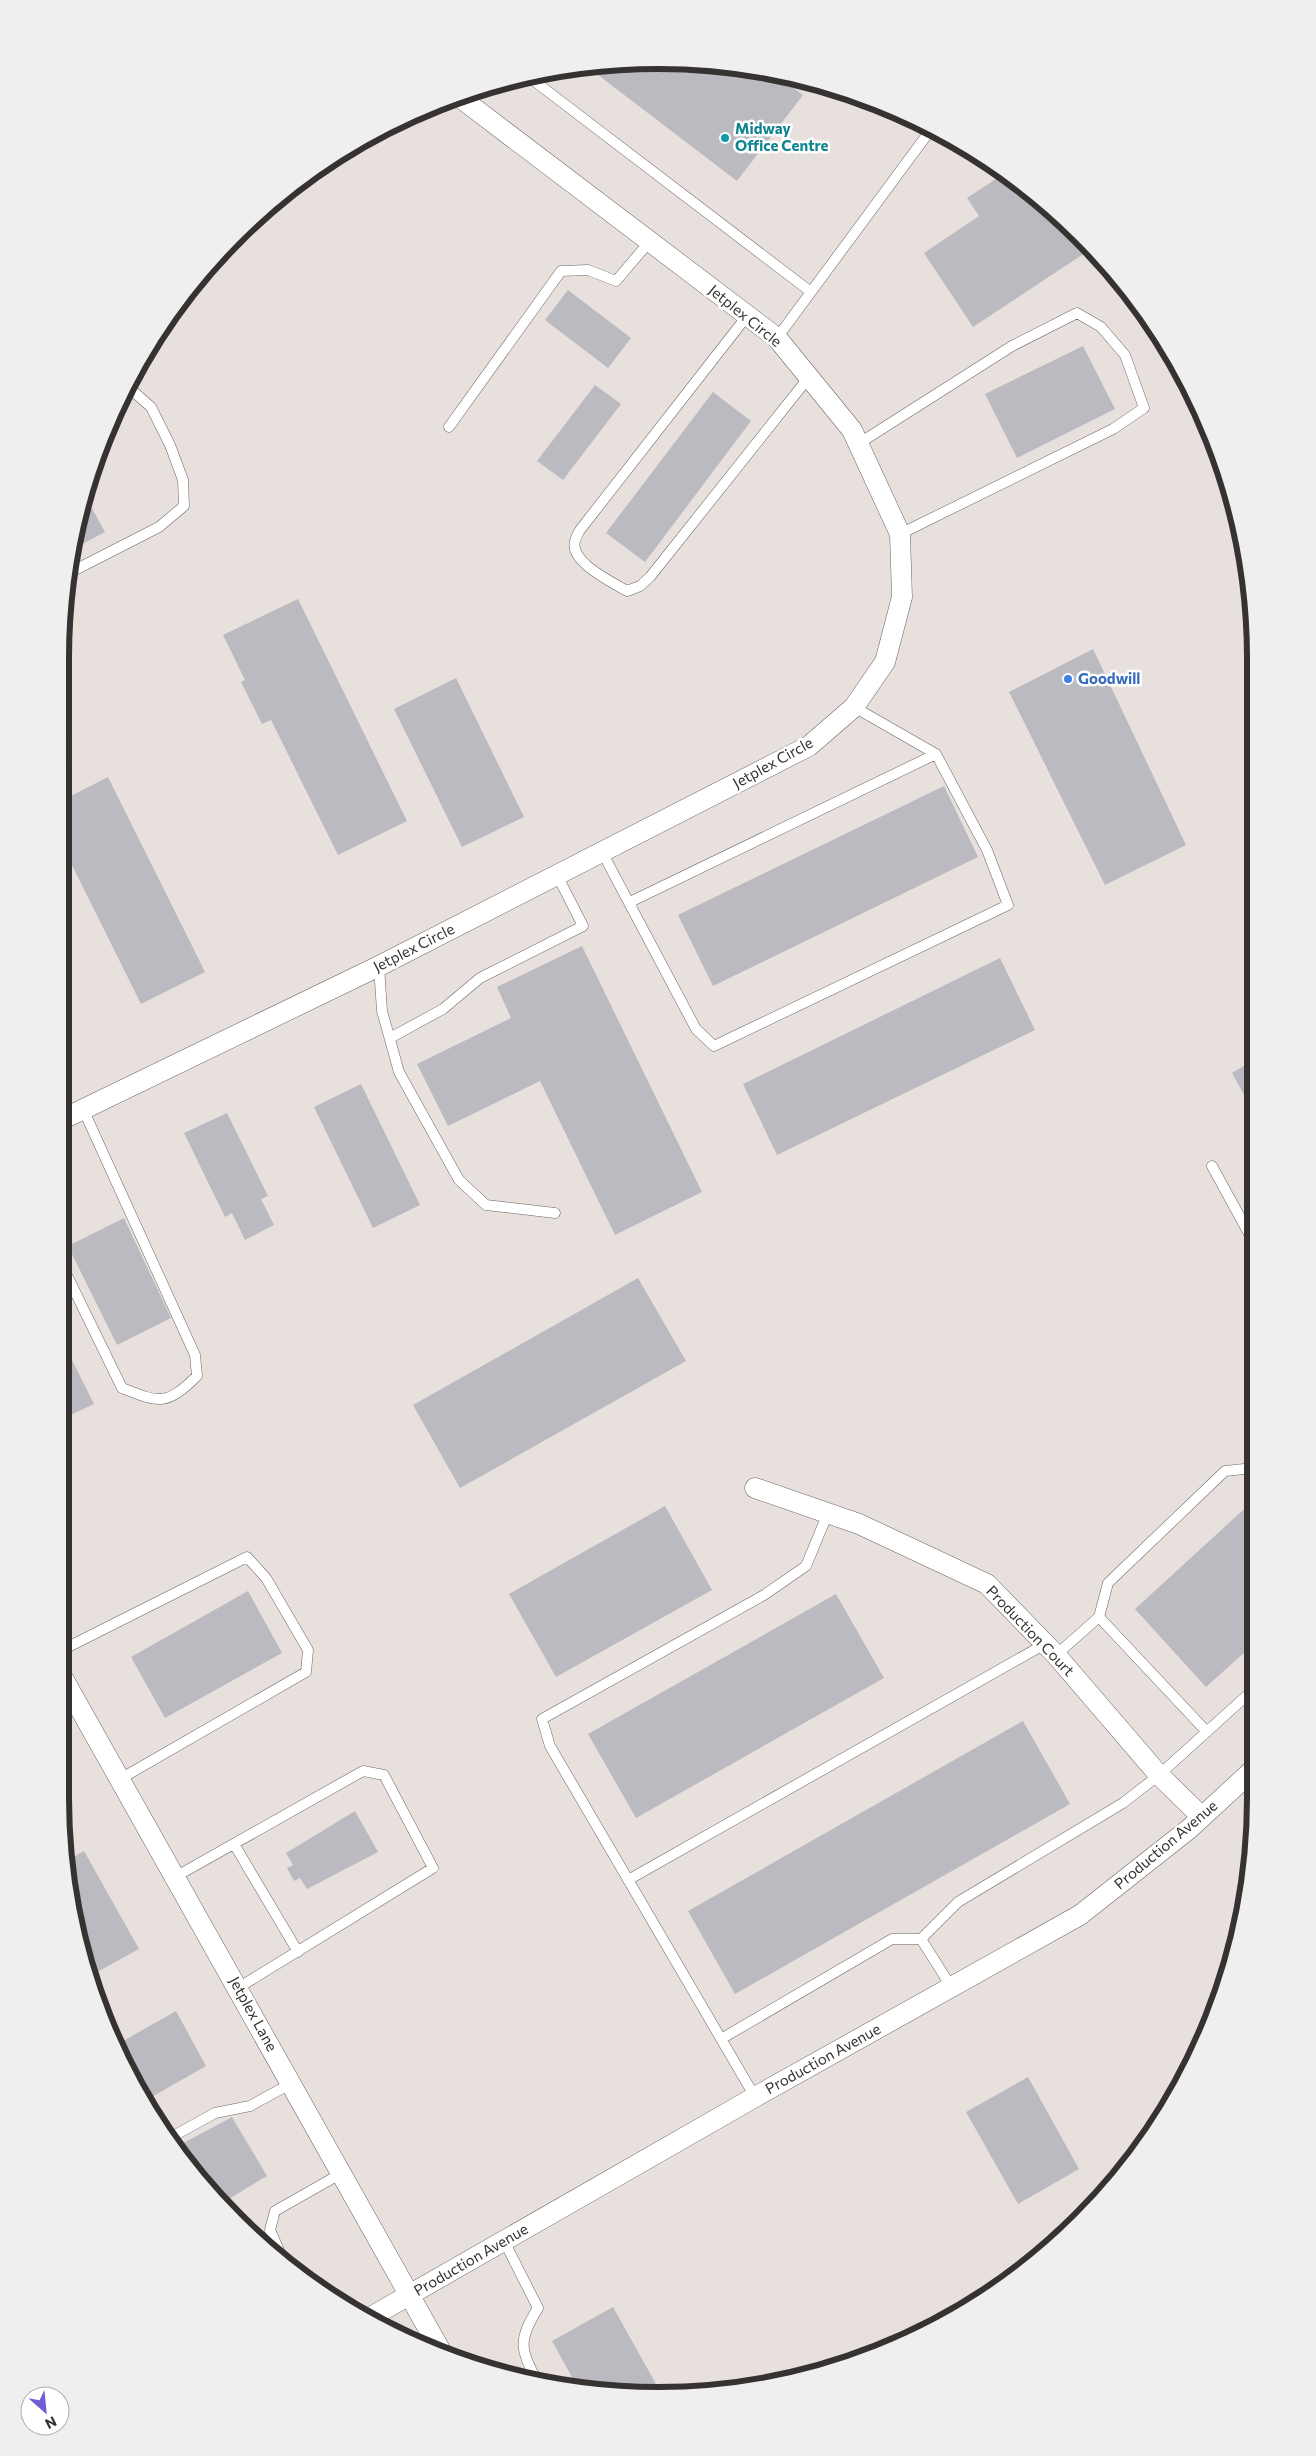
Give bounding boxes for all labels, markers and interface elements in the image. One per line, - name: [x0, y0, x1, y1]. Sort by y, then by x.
- place label: Midway Office Centre: [735, 119, 828, 154]
- marker: Midway Office Centre: [719, 132, 731, 144]
- street label: Jetplex Circle: [705, 280, 786, 350]
- place label: Goodwill: [1078, 669, 1140, 687]
- marker: Goodwill: [1062, 673, 1074, 685]
- street label: Jetplex Circle: [729, 733, 816, 792]
- street label: Jetplex Circle: [370, 919, 457, 975]
- street label: Production Court: [983, 1581, 1078, 1679]
- street label: Production Avenue: [1110, 1796, 1221, 1893]
- street label: Jetplex Lane: [226, 1973, 282, 2054]
- street label: Production Avenue: [762, 2019, 883, 2097]
- street label: Production Avenue: [410, 2219, 531, 2299]
- north arrow: [20, 2386, 70, 2436]
- text: N: [43, 2413, 60, 2433]

